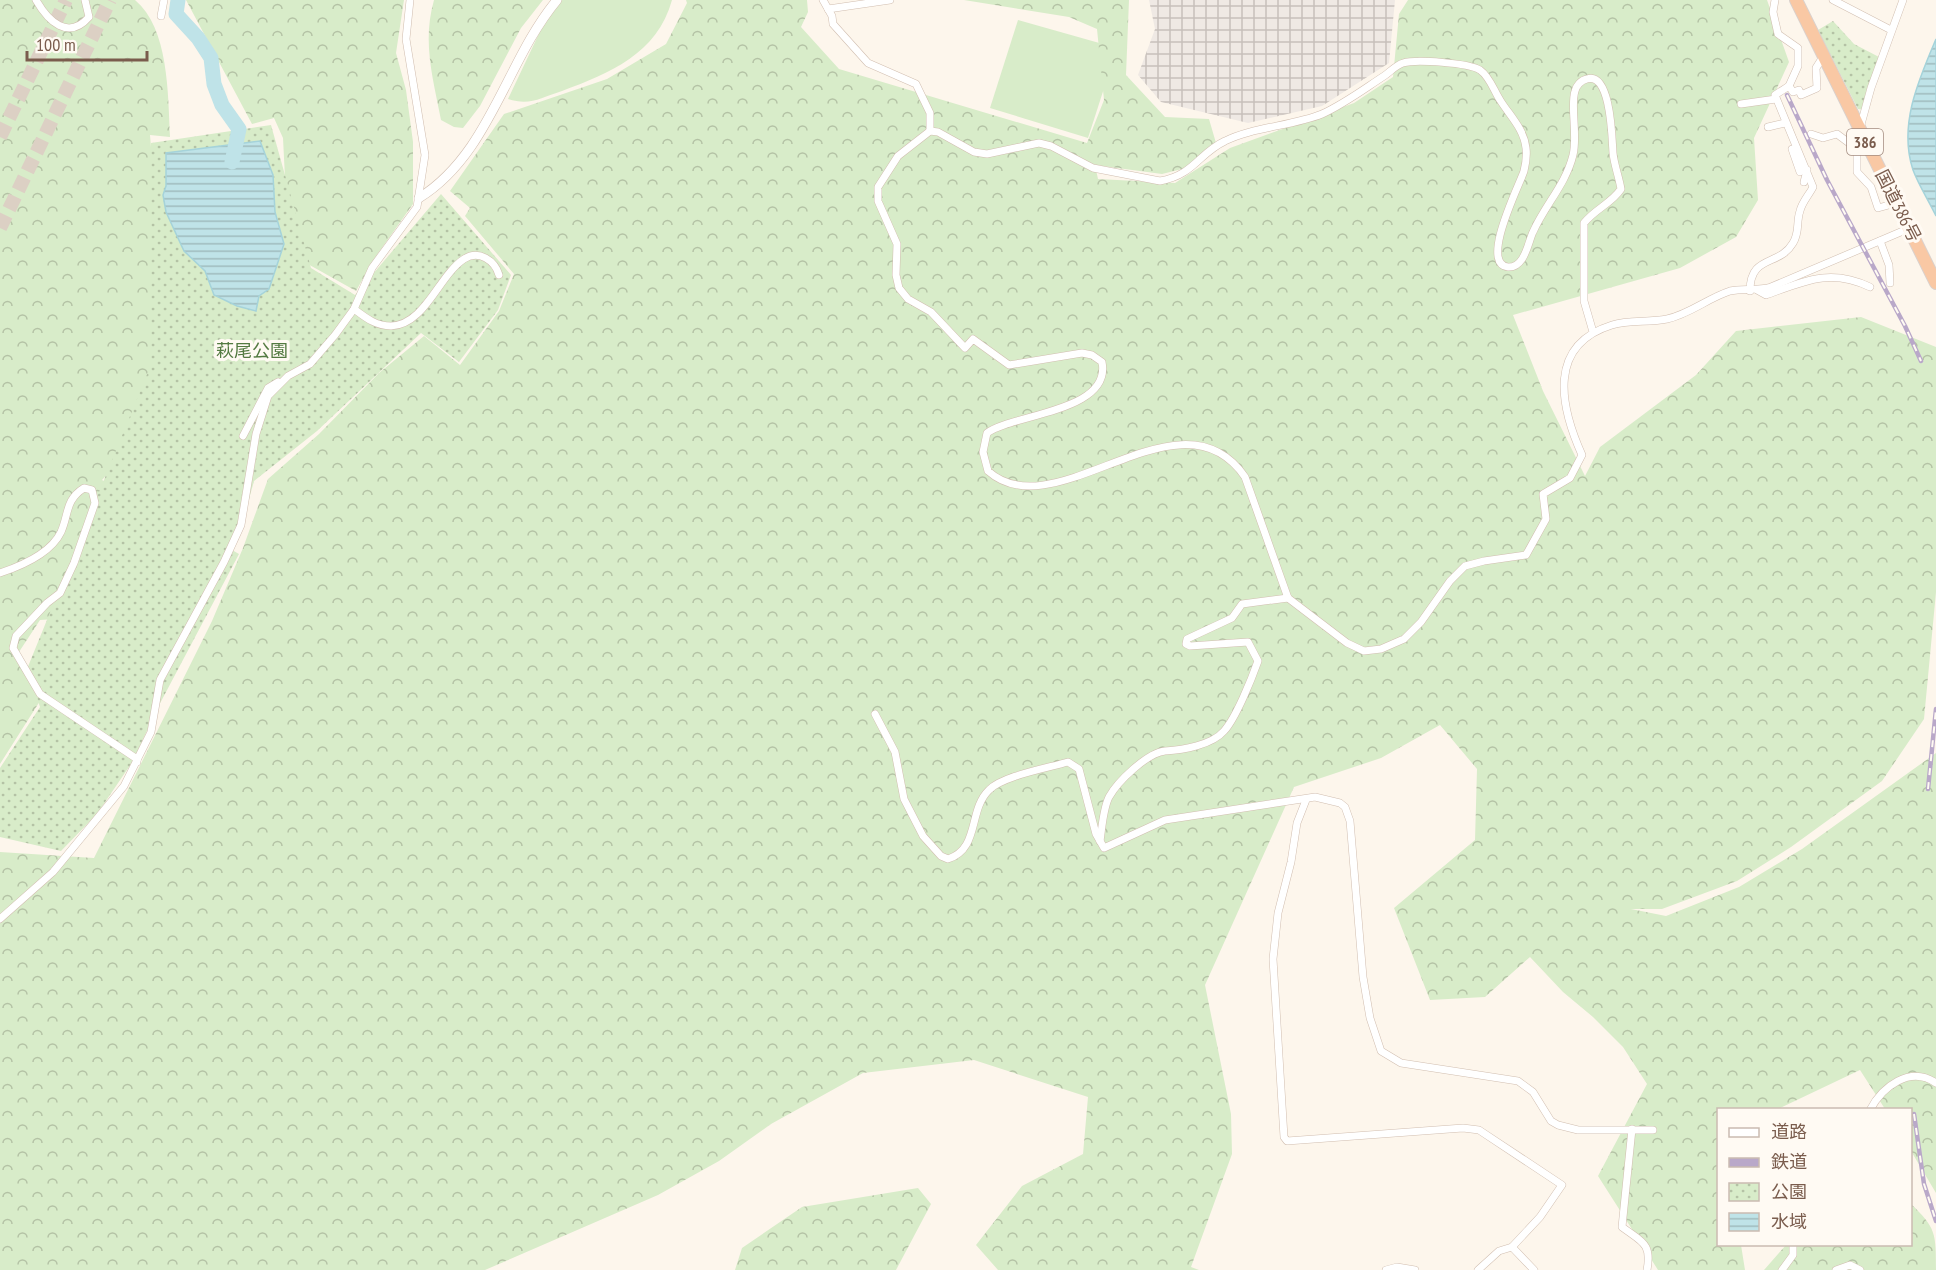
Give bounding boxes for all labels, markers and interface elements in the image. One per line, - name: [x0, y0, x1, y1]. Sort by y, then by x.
- scale bar: [27, 24, 147, 62]
- text: 100 m: [36, 33, 76, 56]
- road number: 386: [1847, 129, 1883, 155]
- street label: 国道386号: [1870, 166, 1926, 246]
- park label: 萩尾公園: [216, 339, 288, 362]
- legend: [1717, 1108, 1912, 1246]
- text: 道路: [1771, 1120, 1807, 1143]
- text: 鉄道: [1771, 1150, 1807, 1173]
- text: 公園: [1771, 1180, 1807, 1203]
- text: 水域: [1771, 1210, 1807, 1233]

